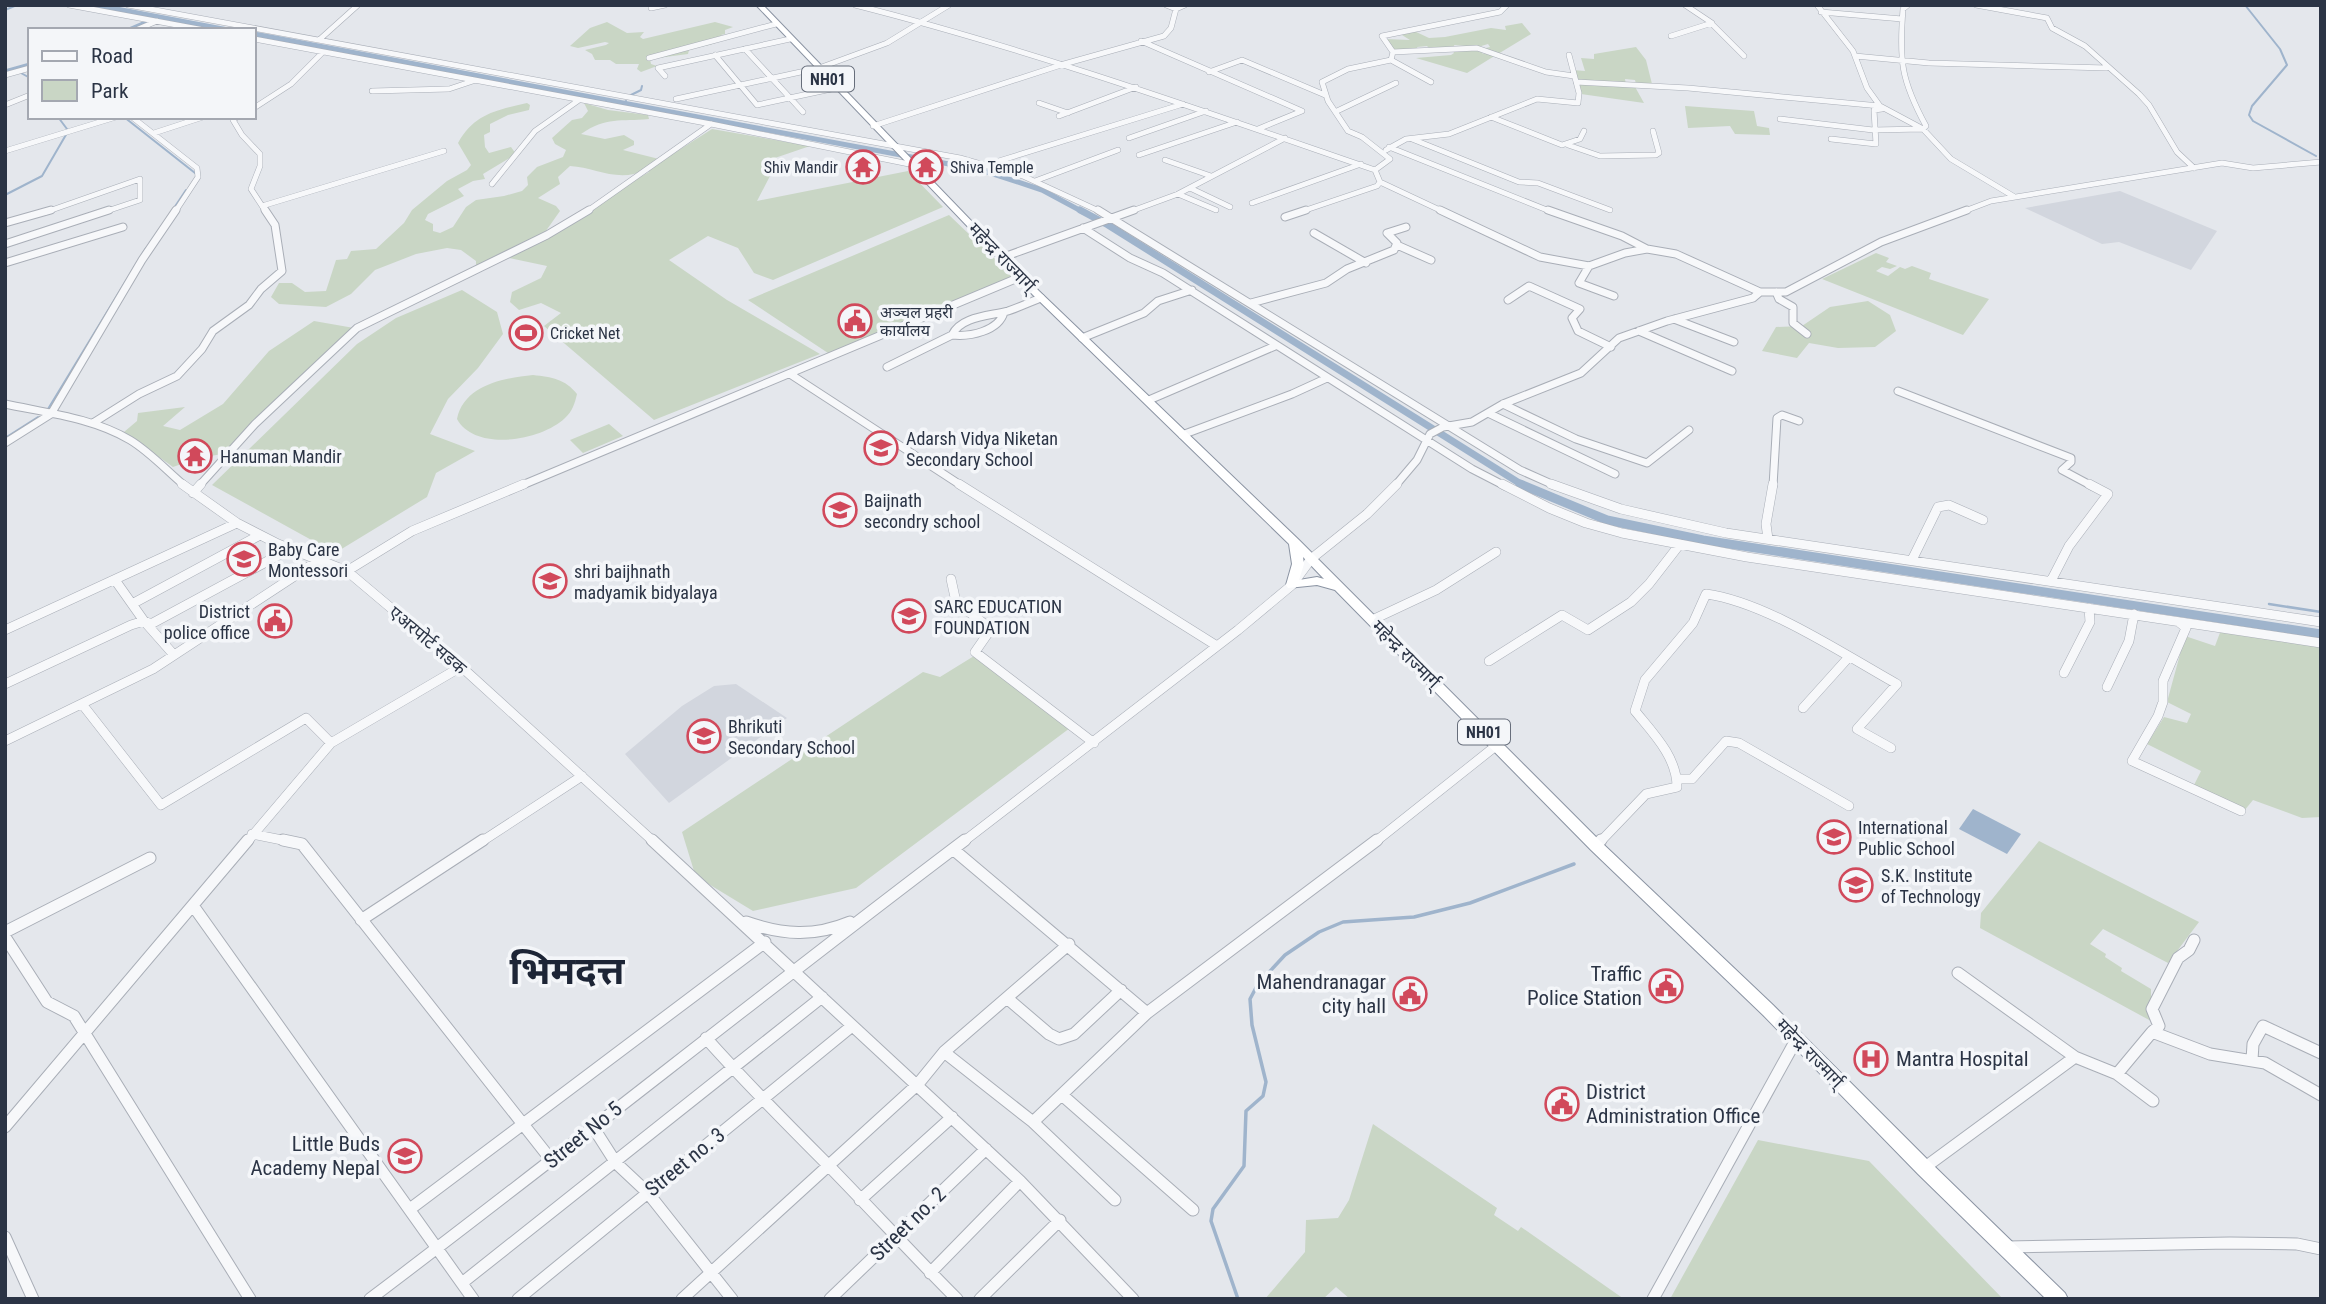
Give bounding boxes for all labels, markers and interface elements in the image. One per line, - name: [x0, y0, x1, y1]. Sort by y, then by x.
- legend: [28, 28, 256, 119]
- text: Road: [91, 44, 133, 68]
- road number: NH01: [802, 66, 854, 92]
- text: Park: [91, 79, 129, 103]
- temple icon: Shiv Mandir: [844, 148, 882, 186]
- temple icon: Shiva Temple: [907, 148, 945, 186]
- place label: Shiv Mandir: [764, 158, 838, 177]
- place label: Shiva Temple: [950, 158, 1034, 177]
- street label: महेन्द्र राज्मार्ग्: [963, 218, 1042, 299]
- public building icon: अञ्चल प्रहरी कार्यालय: [836, 302, 874, 340]
- place label: अञ्चल प्रहरी कार्यालय: [880, 303, 954, 340]
- sports icon: Cricket Net: [507, 314, 545, 352]
- place label: Cricket Net: [550, 324, 620, 343]
- place label: Adarsh Vidya Niketan Secondary School: [906, 428, 1058, 470]
- school or university icon: Adarsh Vidya Niketan Secondary School: [862, 429, 900, 467]
- temple icon: Hanuman Mandir: [176, 437, 214, 475]
- place label: Hanuman Mandir: [220, 446, 342, 467]
- place label: Baijnath secondry school: [864, 490, 980, 532]
- school or university icon: Baijnath secondry school: [821, 491, 859, 529]
- place label: Baby Care Montessori: [268, 539, 348, 581]
- school or university icon: Baby Care Montessori: [225, 540, 263, 578]
- place label: shri baijhnath madyamik bidyalaya: [574, 561, 718, 603]
- school or university icon: shri baijhnath madyamik bidyalaya: [531, 562, 569, 600]
- place label: SARC EDUCATION FOUNDATION: [934, 596, 1062, 638]
- school or university icon: SARC EDUCATION FOUNDATION: [890, 597, 928, 635]
- place label: District police office: [164, 601, 250, 643]
- street label: एअरपोर्ट सडक: [385, 601, 472, 679]
- public building icon: District police office: [256, 602, 294, 640]
- street label: महेन्द्र राज्मार्ग्: [1367, 616, 1446, 695]
- place label: Bhrikuti Secondary School: [728, 716, 855, 758]
- school or university icon: Bhrikuti Secondary School: [685, 717, 723, 755]
- road number: NH01: [1458, 720, 1510, 744]
- place label: International Public School: [1858, 817, 1955, 859]
- school or university icon: International Public School: [1815, 818, 1853, 856]
- place label: S.K. Institute of Technology: [1881, 865, 1981, 907]
- school or university icon: S.K. Institute of Technology: [1837, 866, 1875, 904]
- district label: भिमदत्त: [510, 949, 626, 993]
- place label: Traffic Police Station: [1527, 962, 1642, 1010]
- public building icon: Traffic Police Station: [1647, 967, 1685, 1005]
- place label: Mahendranagar city hall: [1256, 970, 1386, 1018]
- public building icon: Mahendranagar city hall: [1391, 975, 1429, 1013]
- street label: महेन्द्र राज्मार्ग्: [1771, 1014, 1850, 1095]
- hospital icon: Mantra Hospital: [1852, 1040, 1890, 1078]
- place label: Mantra Hospital: [1896, 1047, 2029, 1071]
- place label: District Administration Office: [1586, 1080, 1761, 1128]
- public building icon: District Administration Office: [1543, 1085, 1581, 1123]
- street label: Street No 5: [539, 1096, 627, 1174]
- street label: Street no. 3: [640, 1123, 730, 1201]
- place label: Little Buds Academy Nepal: [250, 1132, 380, 1180]
- school or university icon: Little Buds Academy Nepal: [386, 1137, 424, 1175]
- street label: Street no. 2: [865, 1182, 951, 1266]

